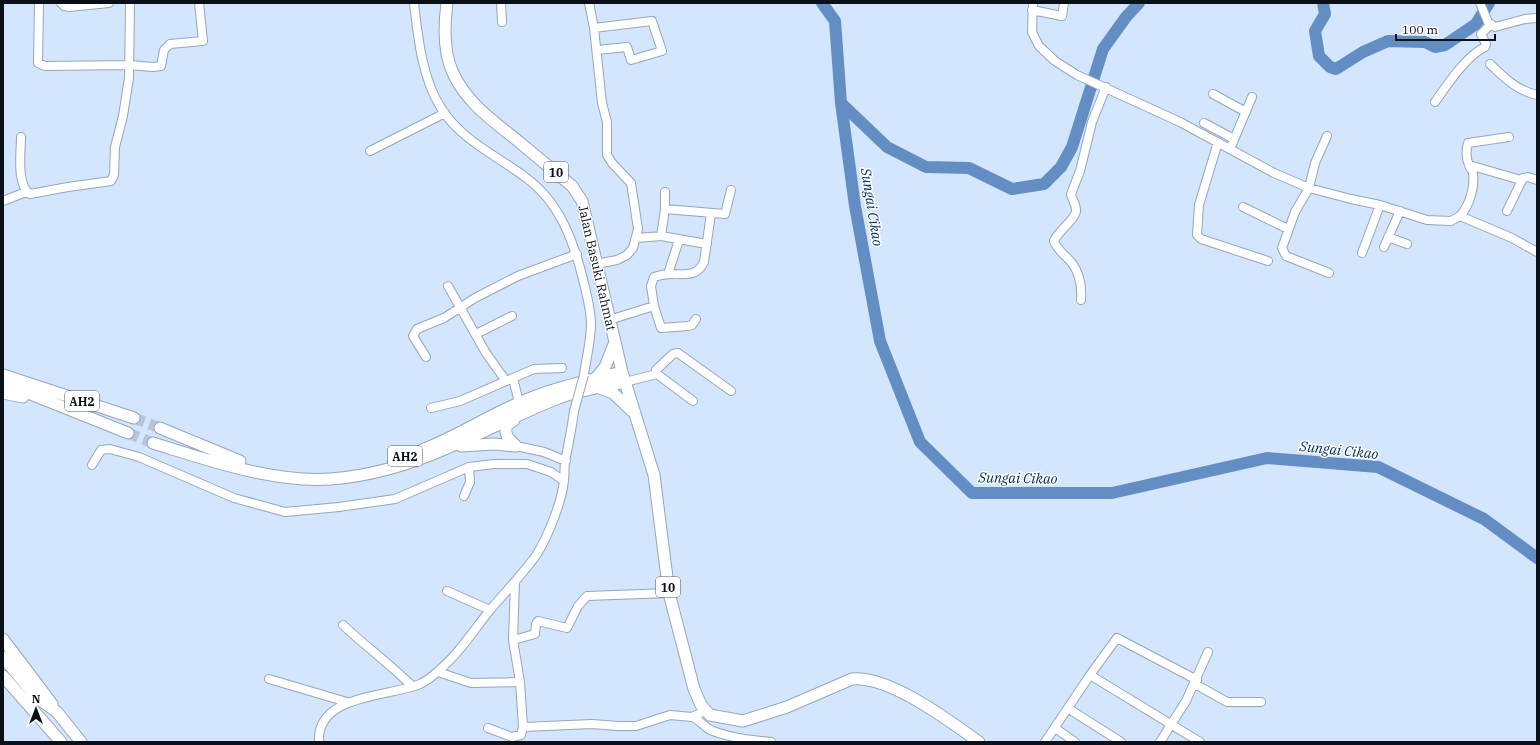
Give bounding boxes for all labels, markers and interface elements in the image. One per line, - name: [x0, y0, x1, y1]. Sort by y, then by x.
- scale bar: [1396, 16, 1495, 42]
- text: 100 m: [1402, 22, 1438, 37]
- road number: 10: [544, 162, 568, 182]
- water label: Sungai Cikao: [857, 165, 887, 248]
- street label: Jalan Basuki Rahmat: [574, 204, 620, 333]
- road number: AH2: [65, 391, 99, 411]
- water label: Sungai Cikao: [1298, 437, 1379, 463]
- road number: AH2: [388, 446, 422, 466]
- water label: Sungai Cikao: [977, 468, 1058, 488]
- road number: 10: [656, 577, 680, 597]
- north arrow: [16, 689, 56, 729]
- text: N: [32, 692, 41, 706]

